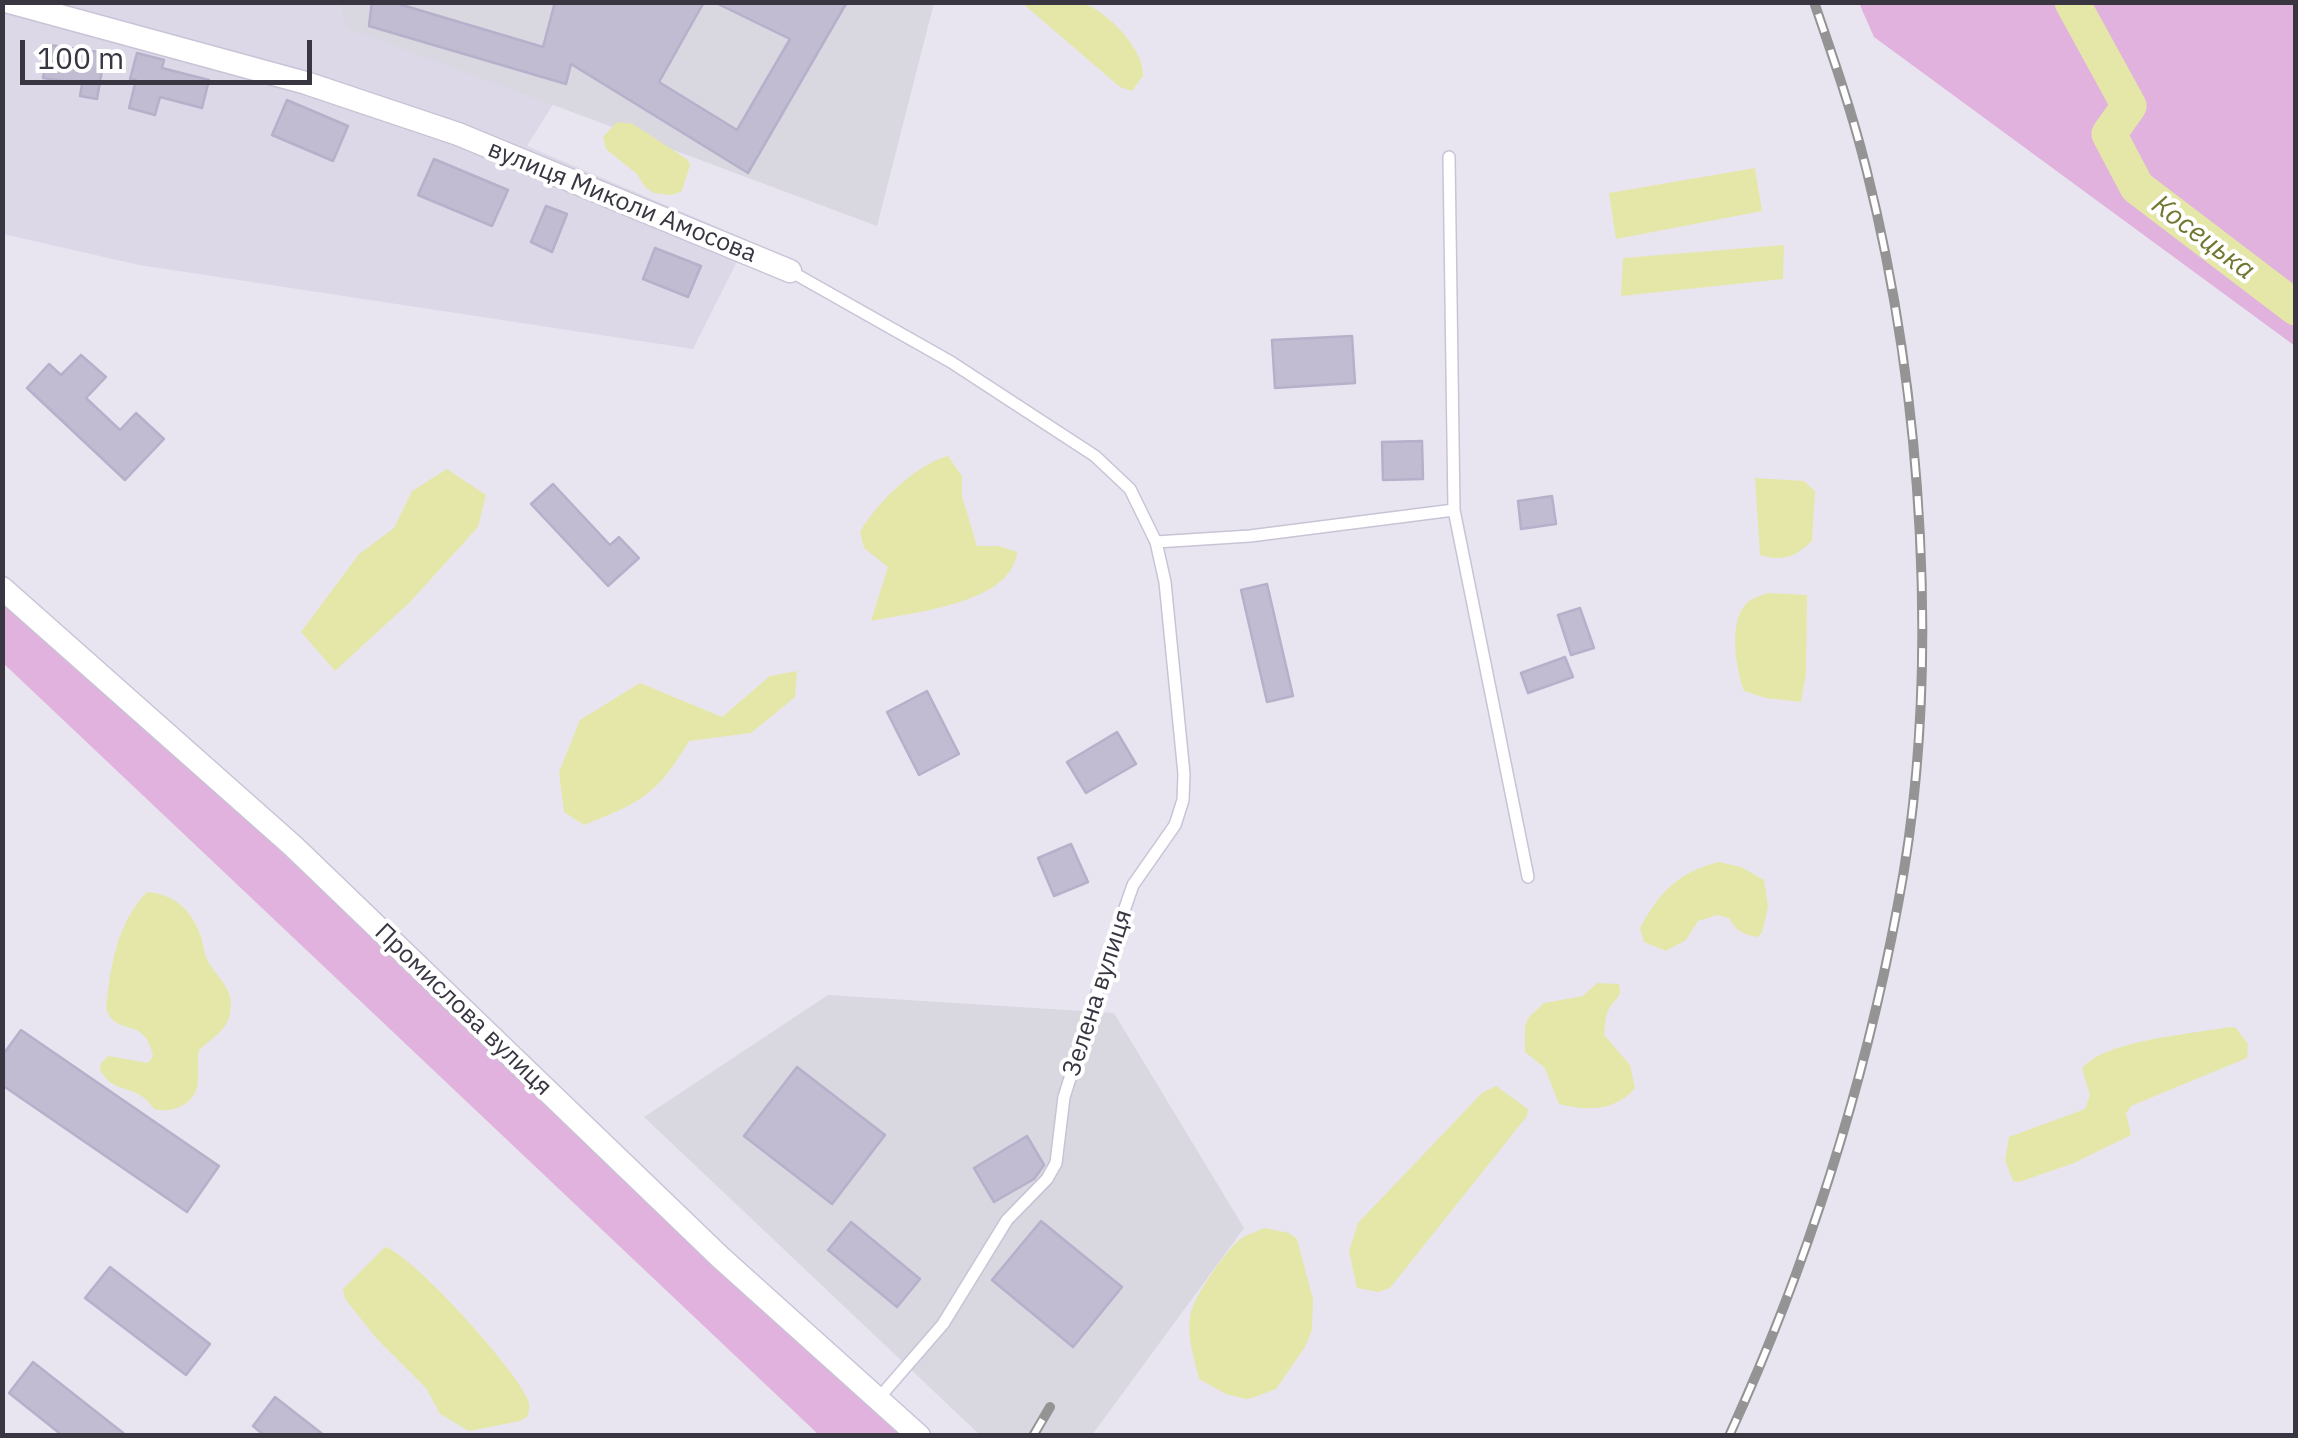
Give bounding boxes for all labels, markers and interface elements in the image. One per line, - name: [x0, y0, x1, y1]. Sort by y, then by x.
- scale bar: [25, 20, 318, 82]
- text: 100 m: [37, 38, 124, 77]
- street label: вулиця Миколи Амосова: [483, 134, 761, 270]
- water label: Косецька: [2145, 188, 2261, 288]
- street label: Зелена вулиця: [1057, 906, 1139, 1080]
- street label: Промислова вулиця: [368, 918, 558, 1102]

